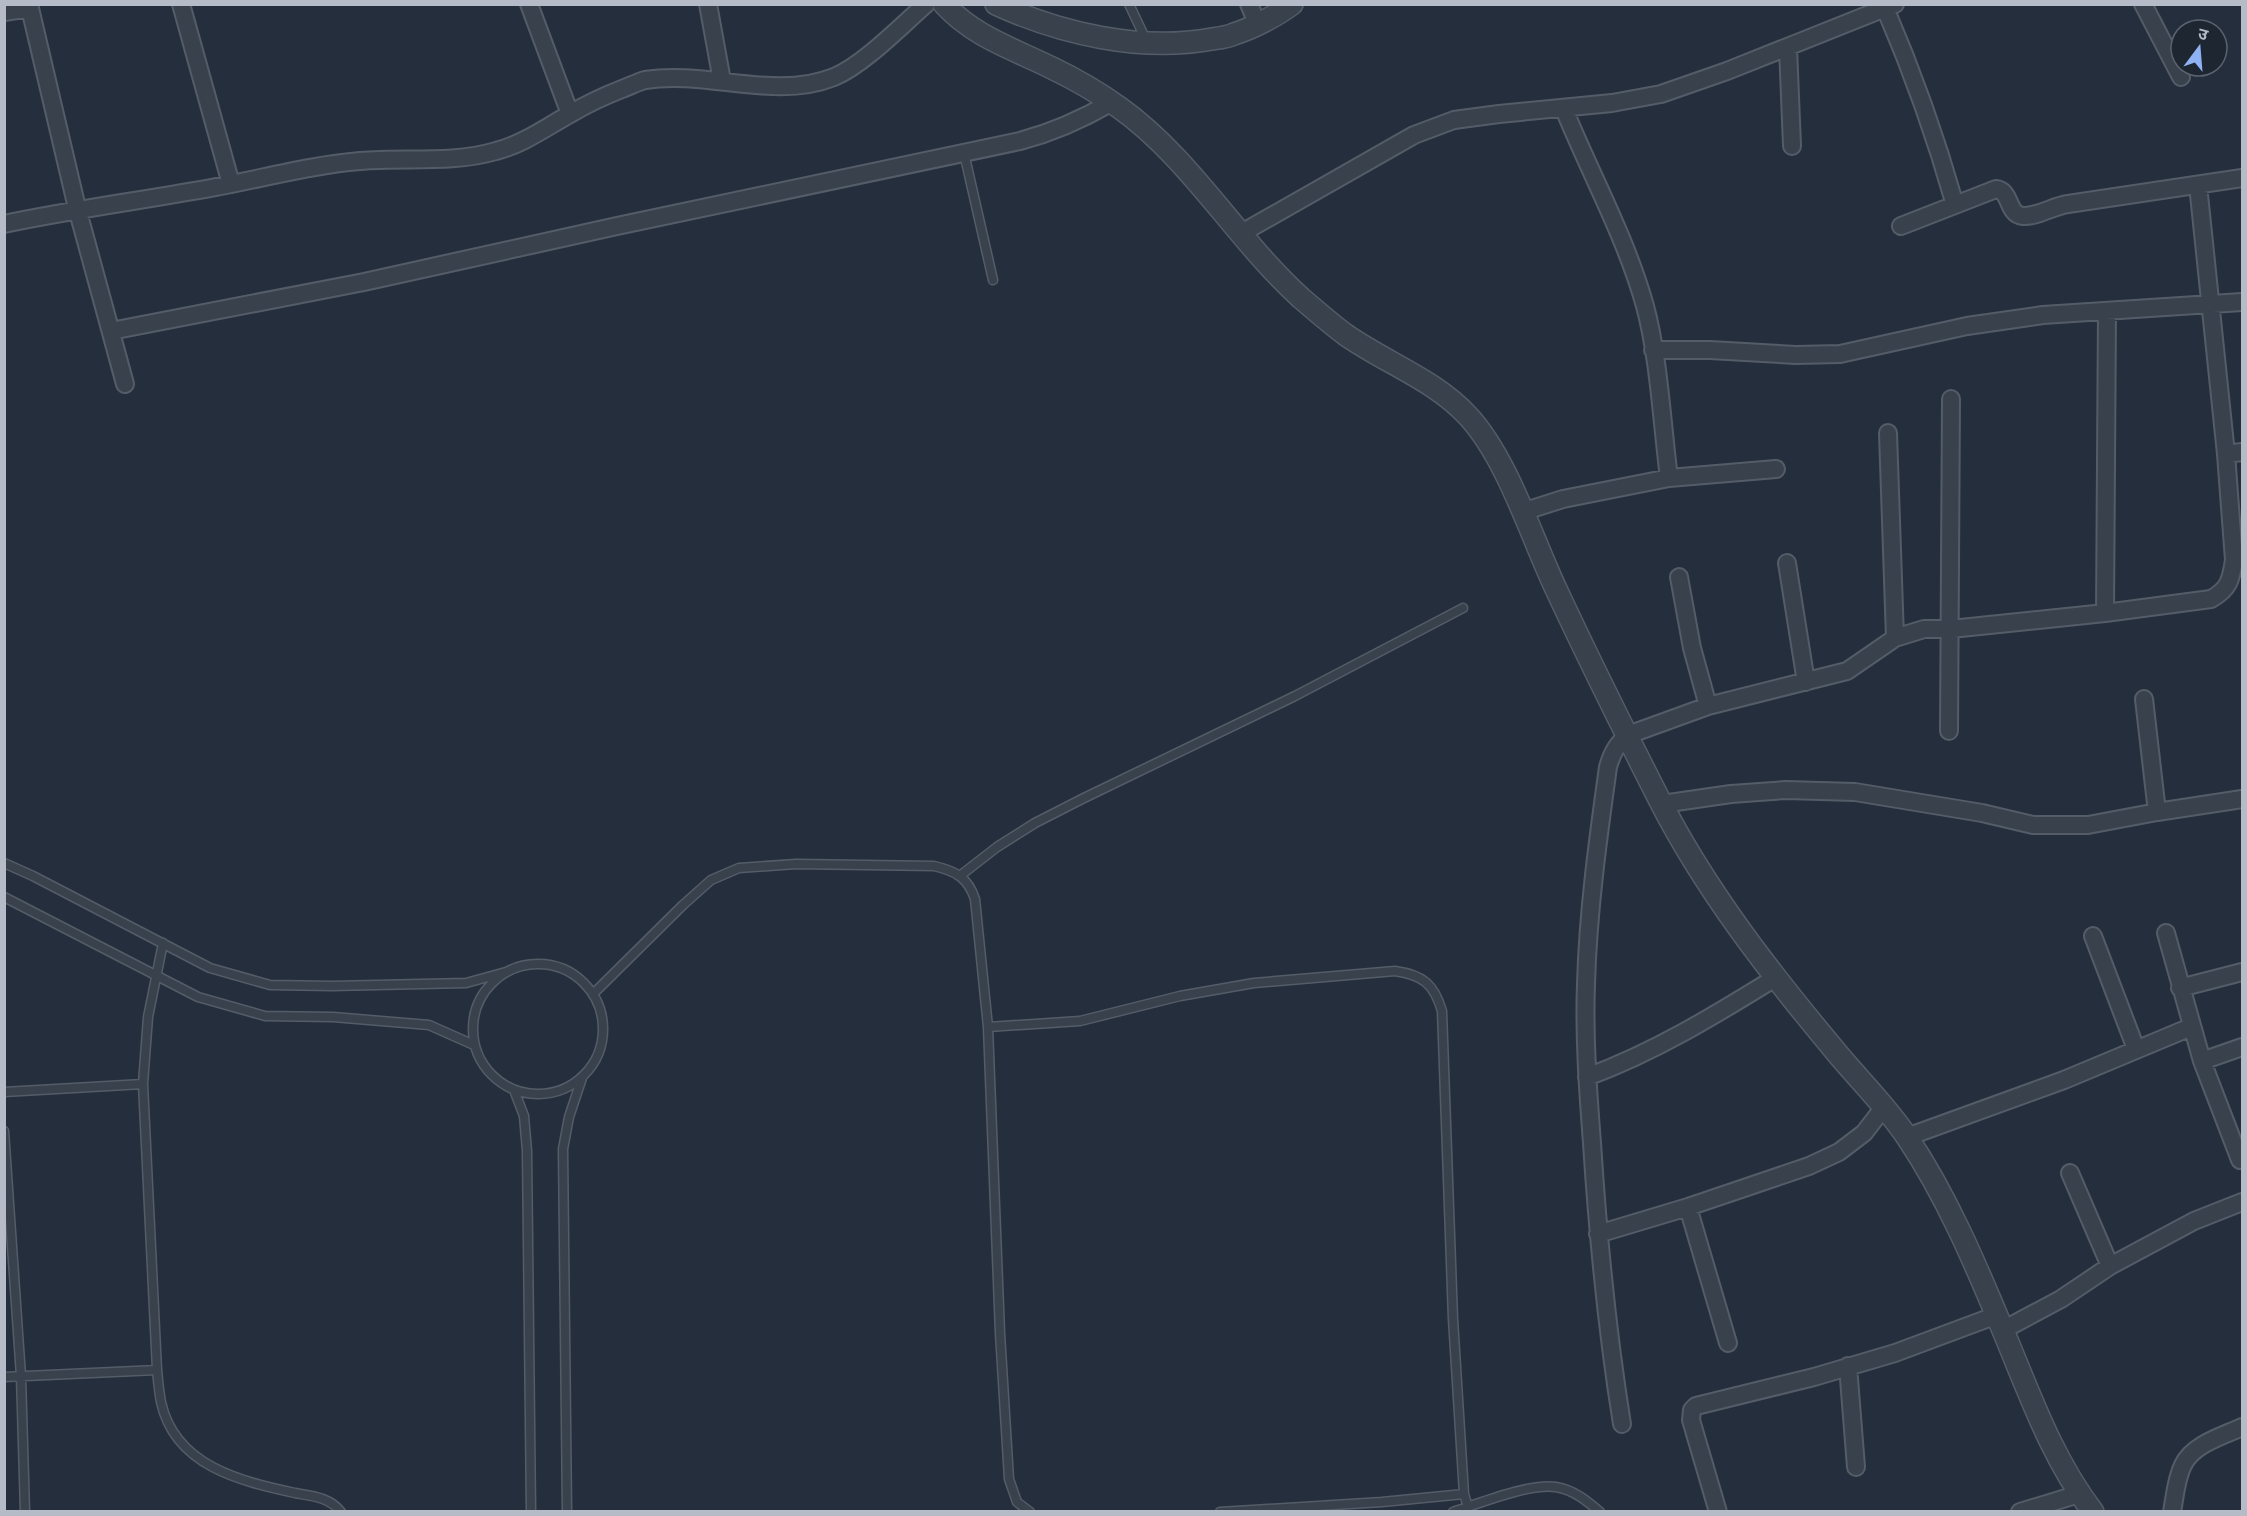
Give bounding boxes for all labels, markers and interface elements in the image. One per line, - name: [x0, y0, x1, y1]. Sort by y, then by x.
- north arrow: [2169, 18, 2229, 78]
- text: उ: [2195, 25, 2210, 47]

